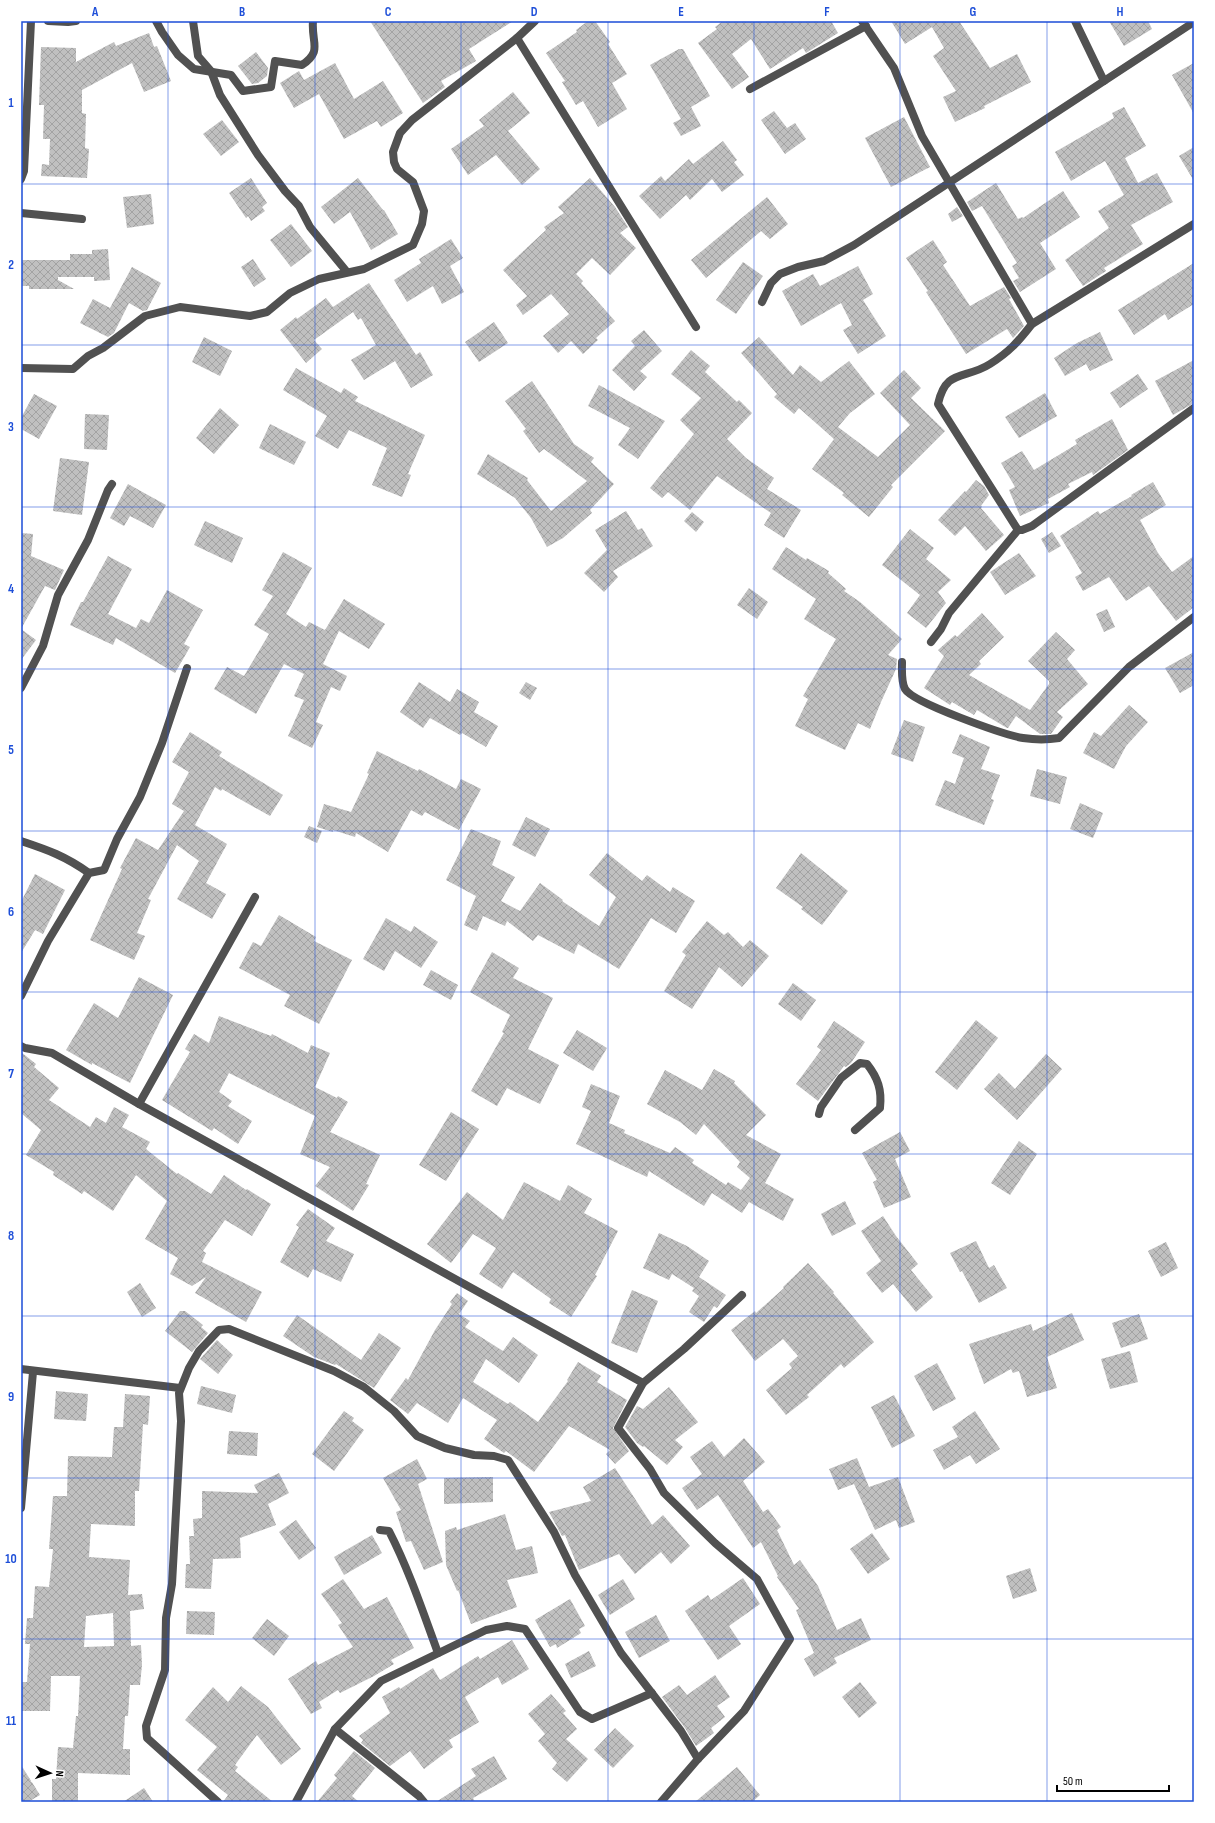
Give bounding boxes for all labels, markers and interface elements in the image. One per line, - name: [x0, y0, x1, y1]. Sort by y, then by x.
- text: A: [91, 4, 99, 20]
- text: B: [239, 4, 245, 20]
- text: C: [385, 4, 392, 20]
- text: D: [531, 4, 538, 20]
- text: E: [678, 4, 684, 20]
- text: F: [824, 4, 830, 20]
- text: G: [970, 4, 977, 20]
- text: H: [1117, 4, 1124, 20]
- text: 1: [8, 95, 14, 111]
- text: 2: [8, 257, 14, 273]
- text: 3: [8, 419, 14, 435]
- text: 4: [8, 581, 14, 597]
- text: 5: [8, 742, 14, 758]
- text: 6: [8, 904, 14, 920]
- text: 7: [8, 1066, 14, 1082]
- text: 8: [8, 1228, 14, 1244]
- text: 9: [8, 1389, 14, 1405]
- text: 10: [5, 1551, 17, 1567]
- text: 11: [6, 1713, 16, 1729]
- north arrow: [30, 1753, 70, 1793]
- scale bar: [1057, 1767, 1169, 1793]
- text: N: [53, 1770, 66, 1777]
- text: 50 m: [1063, 1774, 1083, 1789]

